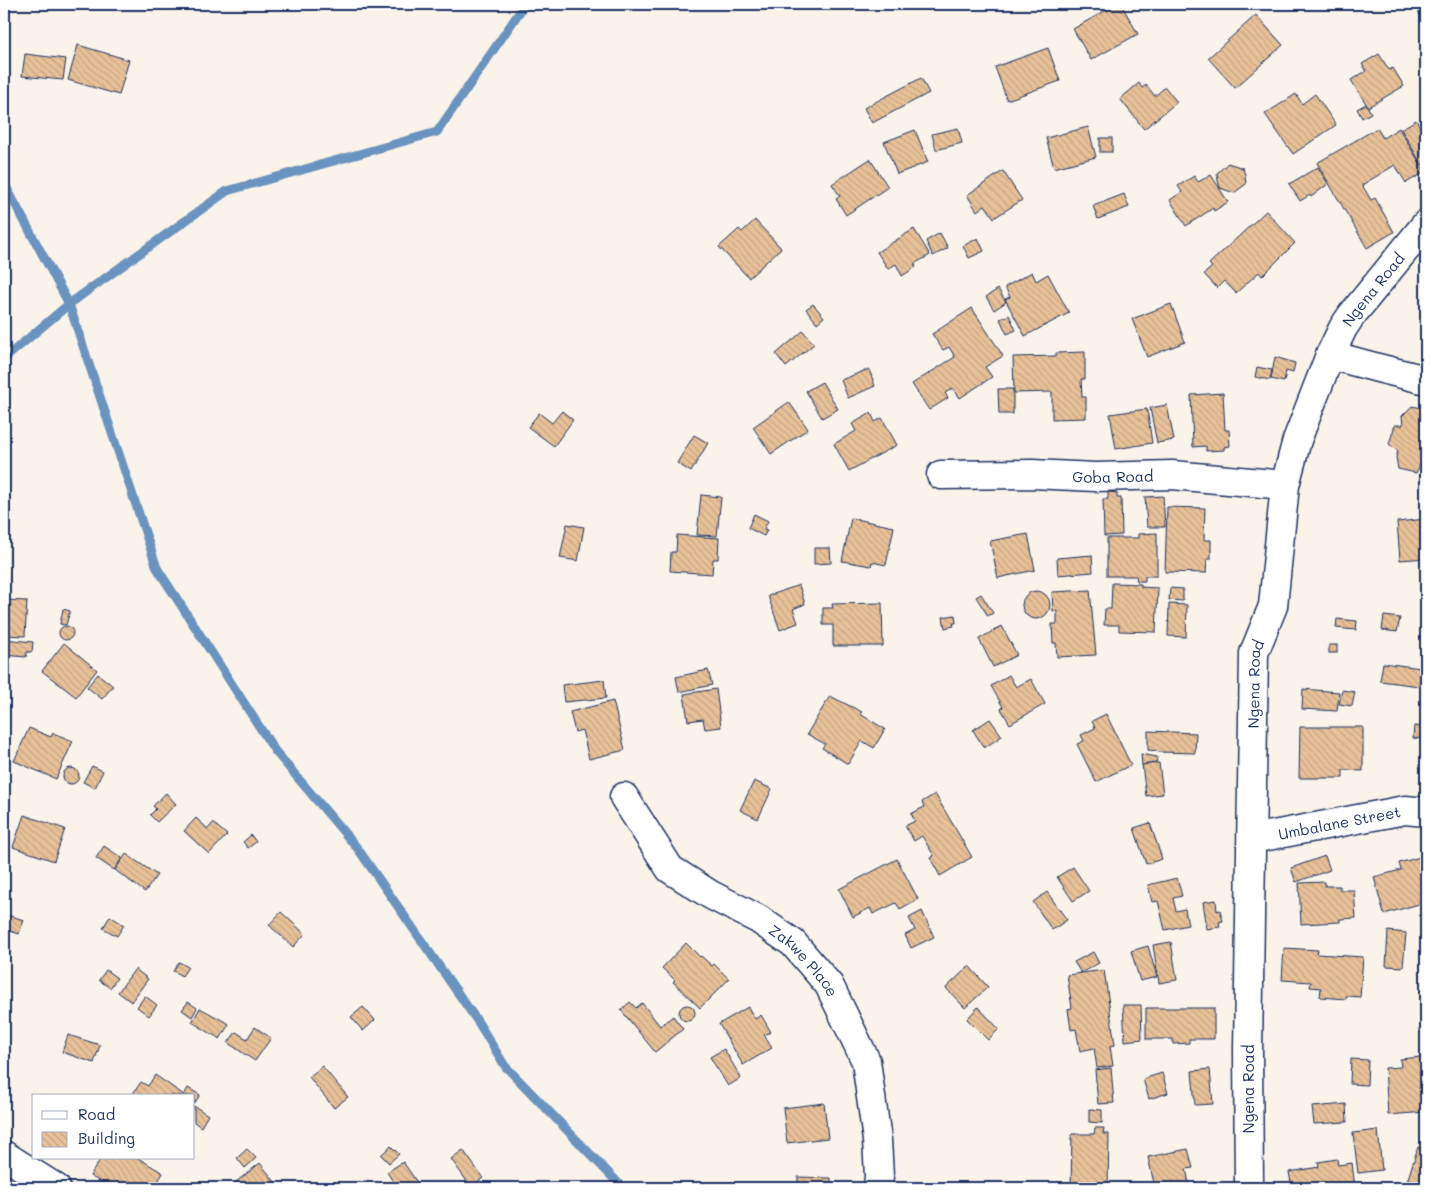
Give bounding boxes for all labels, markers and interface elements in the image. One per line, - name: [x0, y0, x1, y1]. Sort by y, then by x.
- street label: Ngena Road: [1337, 248, 1409, 330]
- street label: Goba Road: [1072, 465, 1154, 487]
- street label: Ngena Road: [1243, 637, 1268, 729]
- street label: Umbalane Street: [1277, 801, 1402, 844]
- street label: Zakwe Place: [765, 919, 843, 1000]
- street label: Ngena Road: [1238, 1045, 1258, 1133]
- legend: [32, 1094, 195, 1160]
- text: Road: [78, 1104, 115, 1124]
- text: Building: [78, 1128, 135, 1148]

